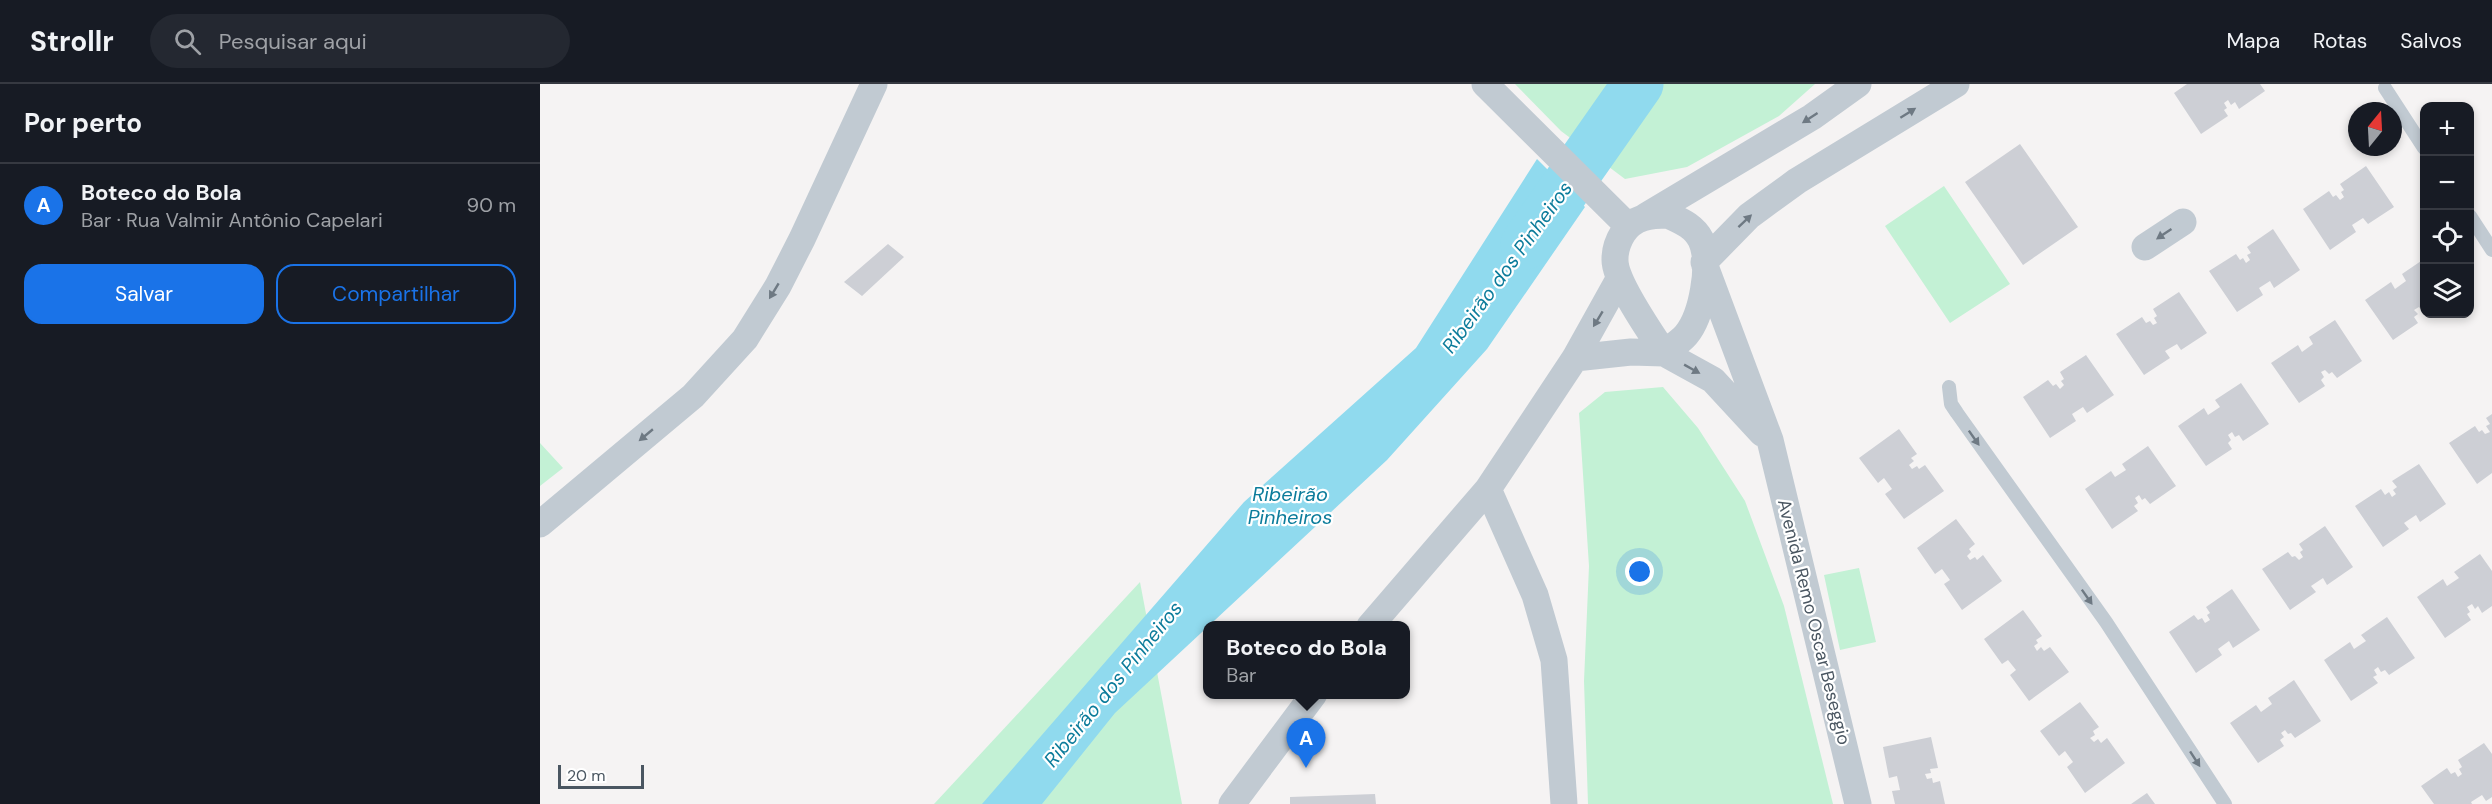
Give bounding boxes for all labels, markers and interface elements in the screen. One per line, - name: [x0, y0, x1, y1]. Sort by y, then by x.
- search box: [150, 14, 570, 68]
- text: Strollr: [30, 23, 114, 60]
- icon: search: [171, 25, 204, 58]
- text: Pesquisar aqui: [219, 27, 367, 56]
- text: Mapa: [2226, 27, 2280, 55]
- text: Rotas: [2313, 27, 2367, 55]
- text: Salvos: [2400, 27, 2462, 55]
- north arrow: [2348, 102, 2402, 156]
- map controls: [2420, 102, 2474, 318]
- button: +: [2420, 102, 2474, 156]
- text: Por perto: [24, 106, 142, 140]
- one-way arrow: [1900, 108, 1916, 119]
- one-way arrow: [1802, 112, 1818, 123]
- button: −: [2420, 156, 2474, 210]
- water label: Ribeirão dos Pinheiros: [1436, 176, 1578, 358]
- text: Boteco do Bola: [81, 178, 242, 207]
- text: A: [36, 192, 51, 218]
- text: 90 m: [467, 192, 516, 218]
- text: Bar · Rua Valmir Antônio Capelari: [81, 207, 383, 233]
- button: locate: [2420, 210, 2474, 264]
- one-way arrow: [1738, 214, 1753, 228]
- one-way arrow: [2156, 229, 2172, 240]
- button: Salvar: [24, 264, 264, 324]
- button: Compartilhar: [276, 264, 516, 324]
- button: layers: [2420, 264, 2474, 318]
- one-way arrow: [769, 283, 780, 299]
- one-way arrow: [1593, 311, 1603, 328]
- one-way arrow: [1684, 364, 1701, 374]
- one-way arrow: [639, 428, 654, 441]
- one-way arrow: [1968, 429, 1980, 445]
- water label: Ribeirão Pinheiros: [1248, 481, 1332, 530]
- street label: Avenida Remo Oscar Beseggio: [1772, 497, 1856, 747]
- your location: [1625, 557, 1654, 586]
- one-way arrow: [2081, 588, 2093, 604]
- water label: Ribeirão dos Pinheiros: [1038, 596, 1188, 772]
- popup: [1203, 621, 1410, 699]
- text: Boteco do Bola: [1226, 633, 1387, 662]
- text: Bar: [1226, 662, 1257, 688]
- pin: A: [1286, 718, 1326, 768]
- one-way arrow: [2189, 751, 2200, 767]
- scale bar: [558, 762, 644, 790]
- text: 20 m: [567, 765, 606, 786]

